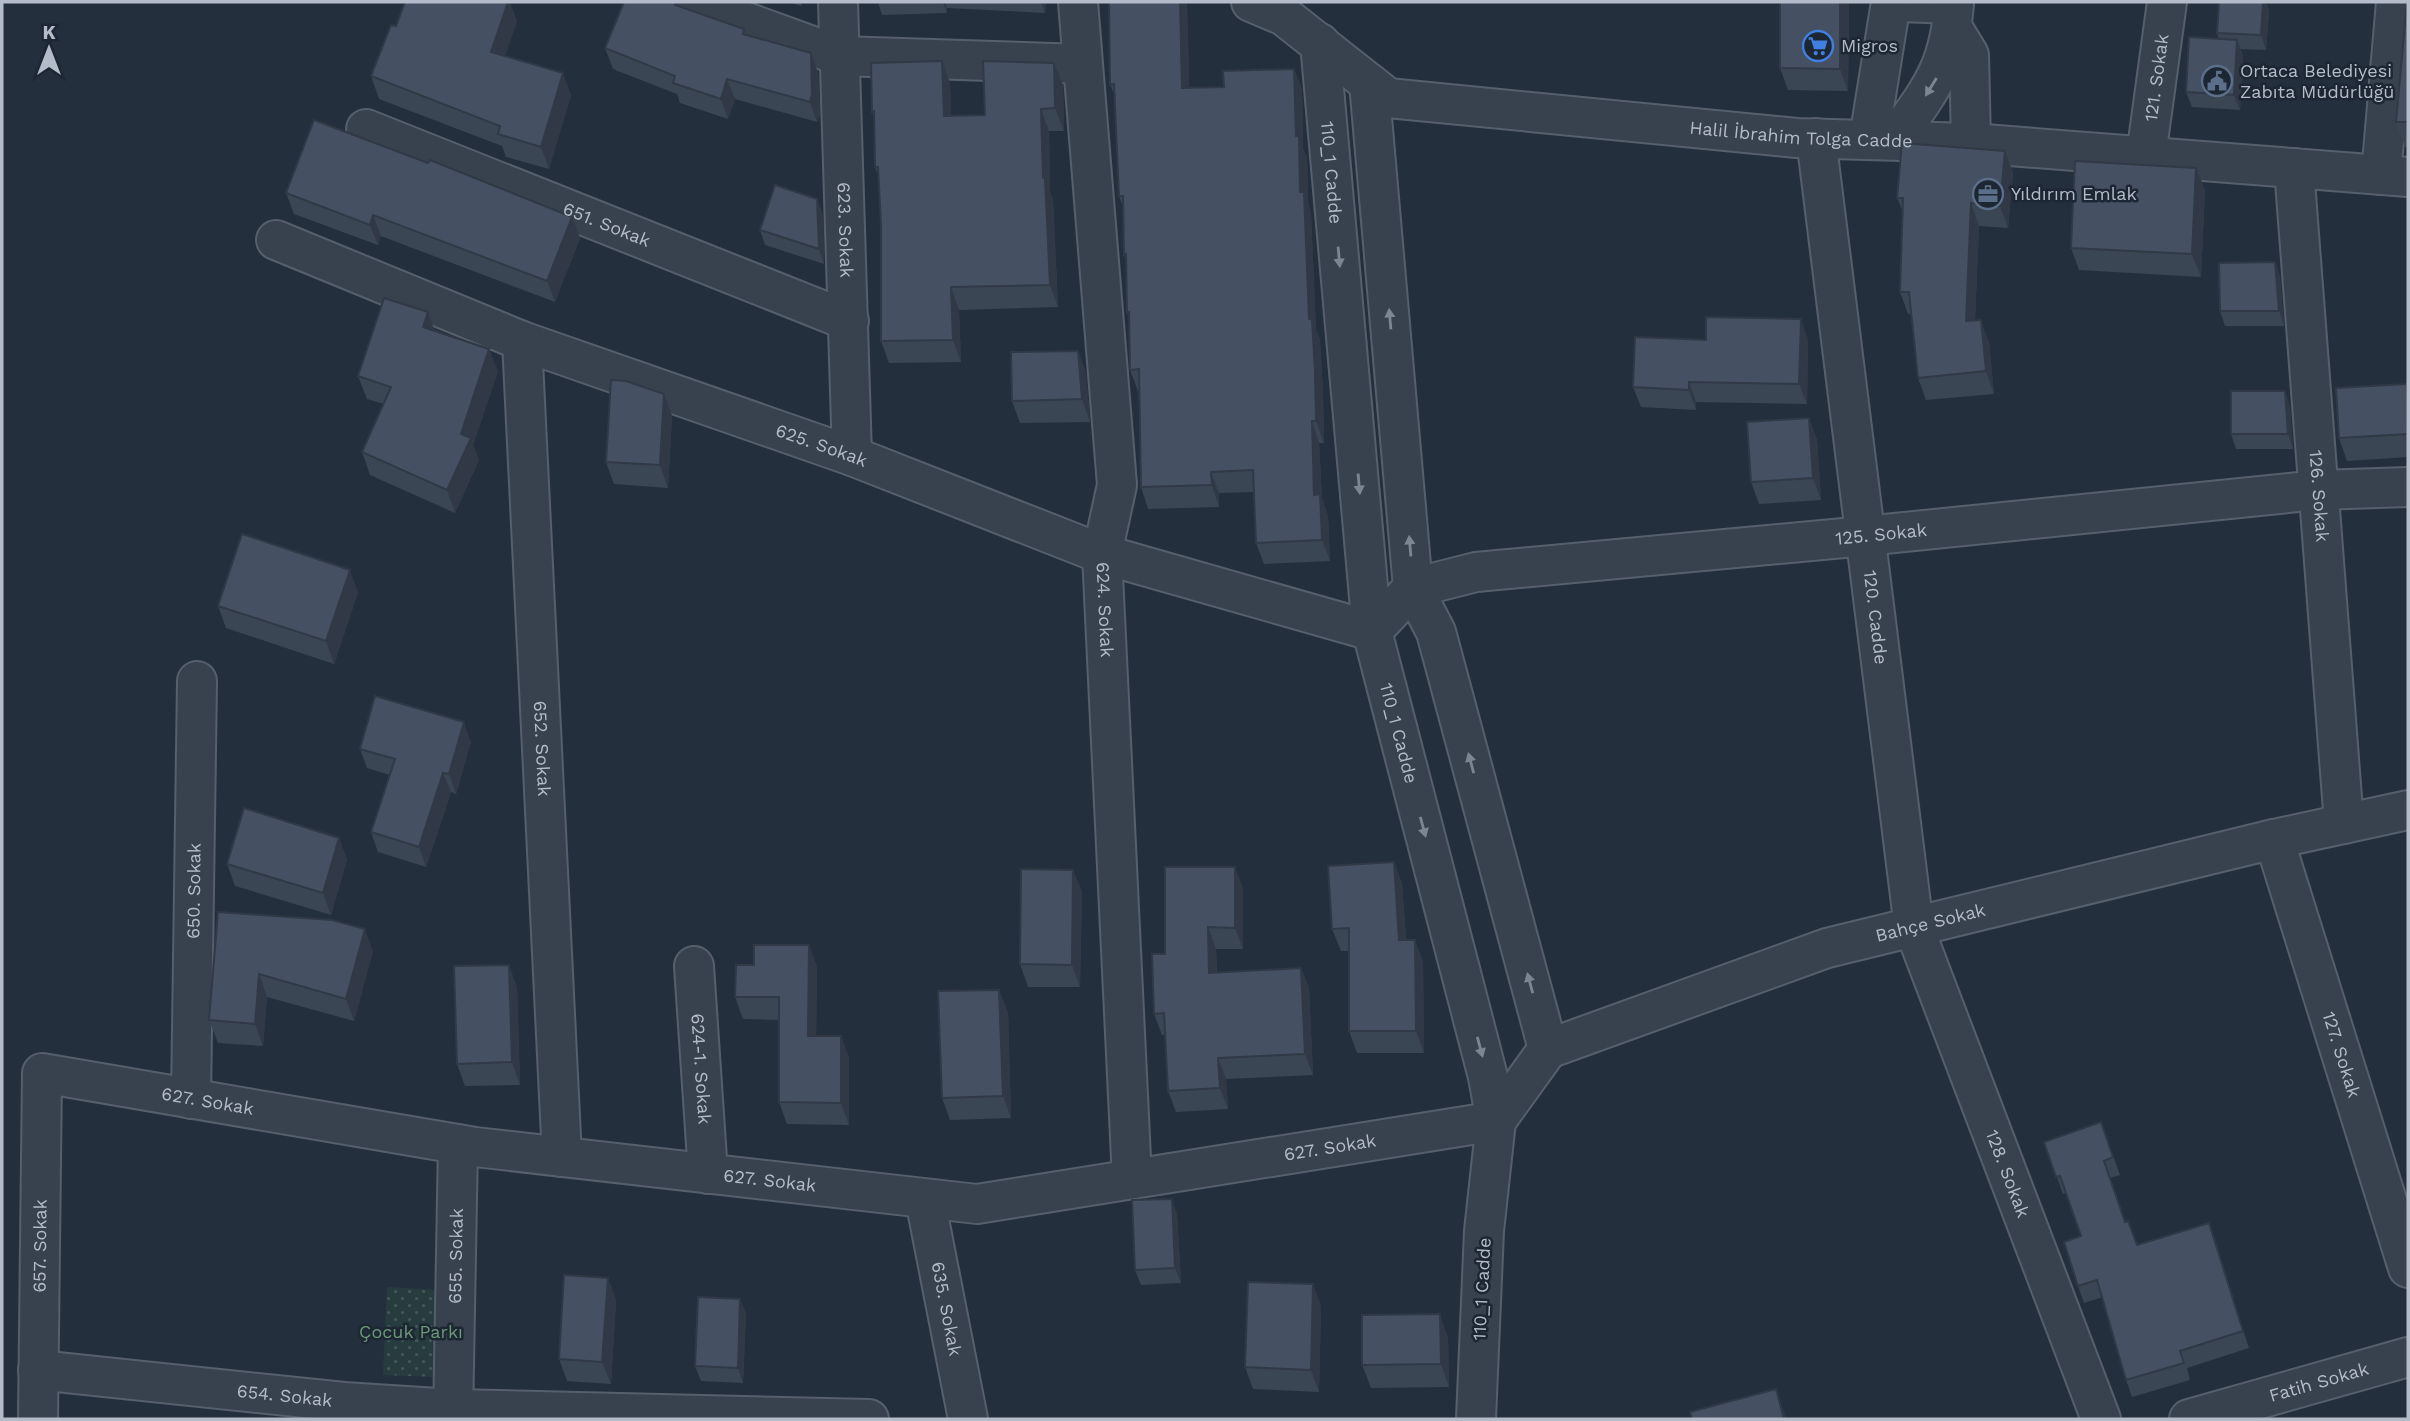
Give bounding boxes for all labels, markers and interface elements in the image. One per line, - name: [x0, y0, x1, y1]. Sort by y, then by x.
- north arrow: [14, 14, 84, 84]
- text: K: [42, 21, 56, 44]
- supermarket icon: Migros: [1801, 29, 1835, 63]
- street label: 121. Sokak: [2140, 32, 2173, 123]
- place label: Migros: [1841, 35, 1898, 56]
- place label: Ortaca Belediyesi Zabıta Müdürlüğü: [2240, 60, 2394, 102]
- public building icon: Ortaca Belediyesi Zabıta Müdürlüğü: [2200, 64, 2234, 98]
- one-way arrow: [1925, 78, 1937, 97]
- street label: Halil İbrahim Tolga Cadde: [1689, 117, 1913, 151]
- street label: 110_1 Cadde: [1317, 120, 1347, 225]
- office icon: Yıldırım Emlak: [1971, 177, 2005, 211]
- street label: 623. Sokak: [834, 182, 857, 278]
- place label: Yıldırım Emlak: [2011, 183, 2137, 204]
- street label: 651. Sokak: [560, 197, 654, 251]
- one-way arrow: [1334, 246, 1345, 268]
- one-way arrow: [1384, 308, 1395, 330]
- street label: 625. Sokak: [773, 419, 870, 471]
- street label: 126. Sokak: [2306, 449, 2333, 543]
- one-way arrow: [1354, 473, 1365, 495]
- street label: 125. Sokak: [1834, 519, 1928, 549]
- one-way arrow: [1404, 535, 1415, 557]
- street label: 624. Sokak: [1092, 562, 1118, 658]
- street label: 120. Cadde: [1860, 569, 1892, 666]
- street label: 110_1 Cadde: [1376, 681, 1422, 786]
- street label: 652. Sokak: [530, 700, 555, 797]
- one-way arrow: [1466, 752, 1476, 773]
- one-way arrow: [1418, 816, 1429, 838]
- street label: 650. Sokak: [182, 843, 205, 939]
- street label: Bahçe Sokak: [1873, 899, 1987, 946]
- one-way arrow: [1524, 972, 1535, 994]
- street label: 127. Sokak: [2319, 1009, 2365, 1100]
- street label: 624-1. Sokak: [687, 1013, 716, 1125]
- one-way arrow: [1475, 1036, 1486, 1058]
- street label: 627. Sokak: [160, 1083, 255, 1119]
- street label: 128. Sokak: [1982, 1127, 2034, 1220]
- street label: 627. Sokak: [1282, 1129, 1378, 1165]
- street label: 627. Sokak: [722, 1164, 817, 1196]
- street label: 657. Sokak: [28, 1199, 51, 1293]
- street label: 655. Sokak: [444, 1208, 467, 1304]
- street label: 110_1 Cadde: [1468, 1237, 1495, 1341]
- street label: 635. Sokak: [927, 1260, 966, 1358]
- park label: Çocuk Parkı: [359, 1321, 463, 1342]
- street label: Fatih Sokak: [2267, 1358, 2371, 1406]
- street label: 654. Sokak: [236, 1380, 334, 1411]

